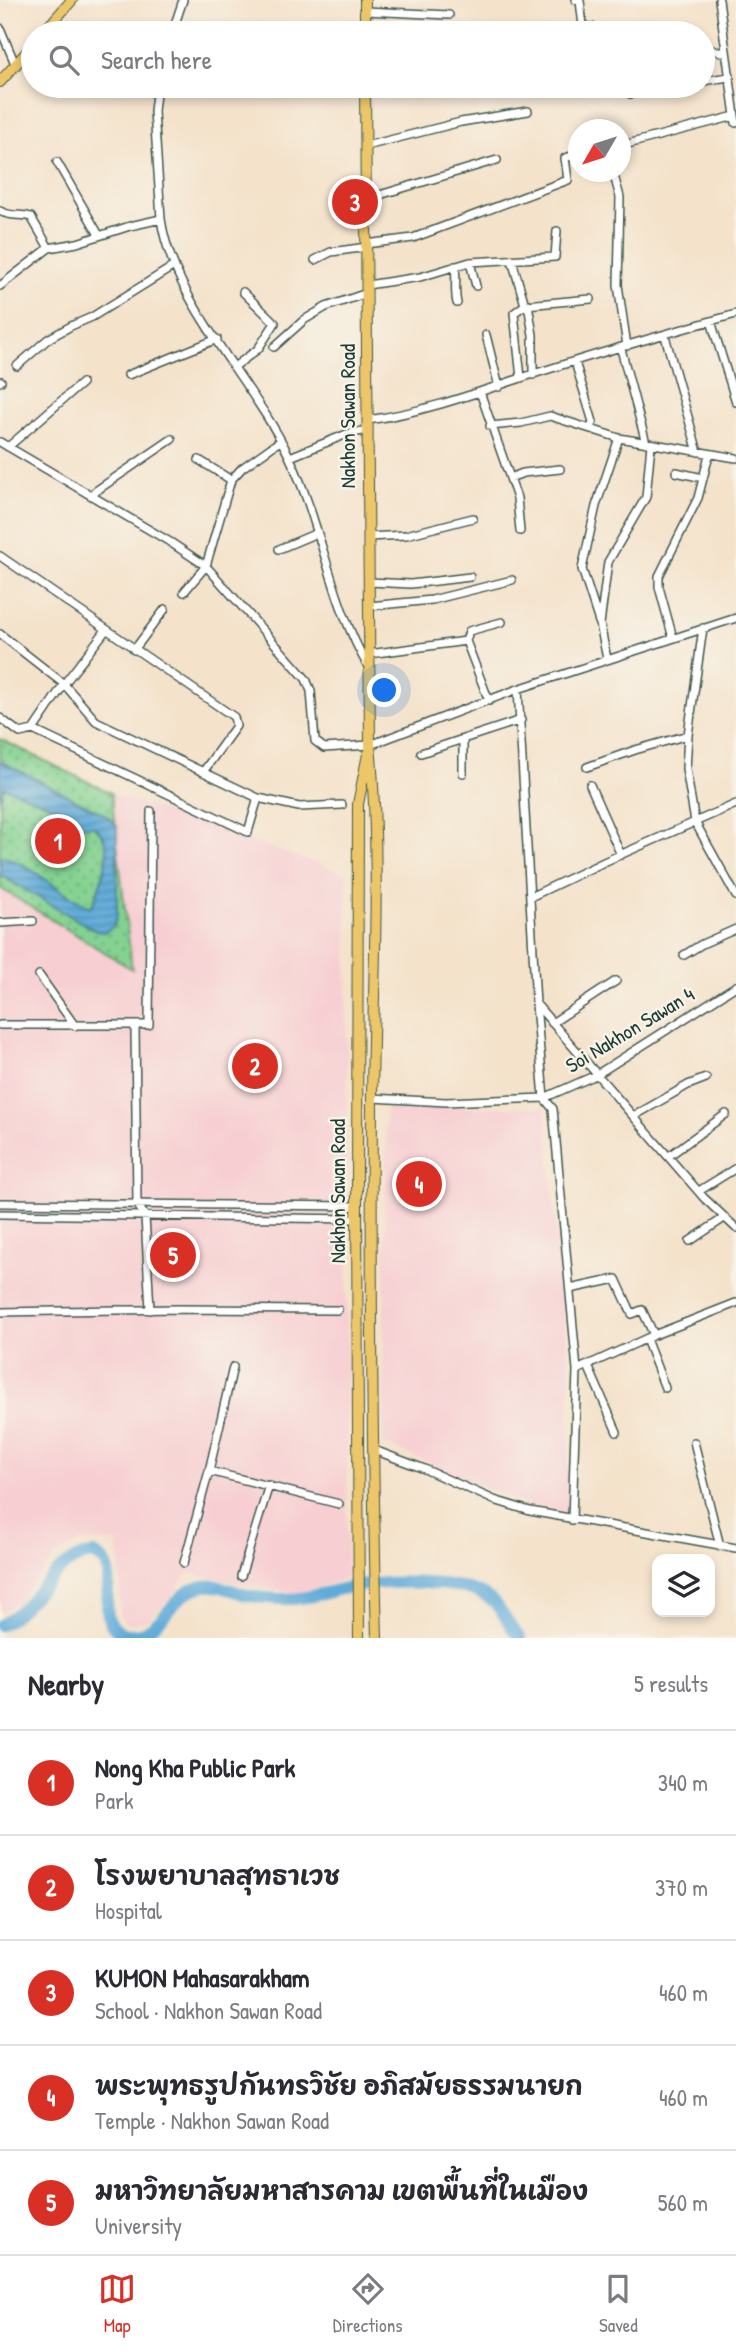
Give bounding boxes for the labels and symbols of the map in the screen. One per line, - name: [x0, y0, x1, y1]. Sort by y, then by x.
- north arrow: [568, 119, 631, 182]
- pin: 3: [332, 176, 378, 228]
- street label: Nakhon Sawan Road: [333, 344, 362, 488]
- your location: [367, 673, 401, 707]
- pin: 1: [35, 815, 81, 867]
- street label: Soi Nakhon Sawan 4: [560, 980, 700, 1079]
- pin: 2: [232, 1040, 278, 1092]
- street label: Nakhon Sawan Road: [323, 1119, 352, 1263]
- pin: 4: [396, 1158, 442, 1210]
- pin: 5: [150, 1229, 196, 1281]

